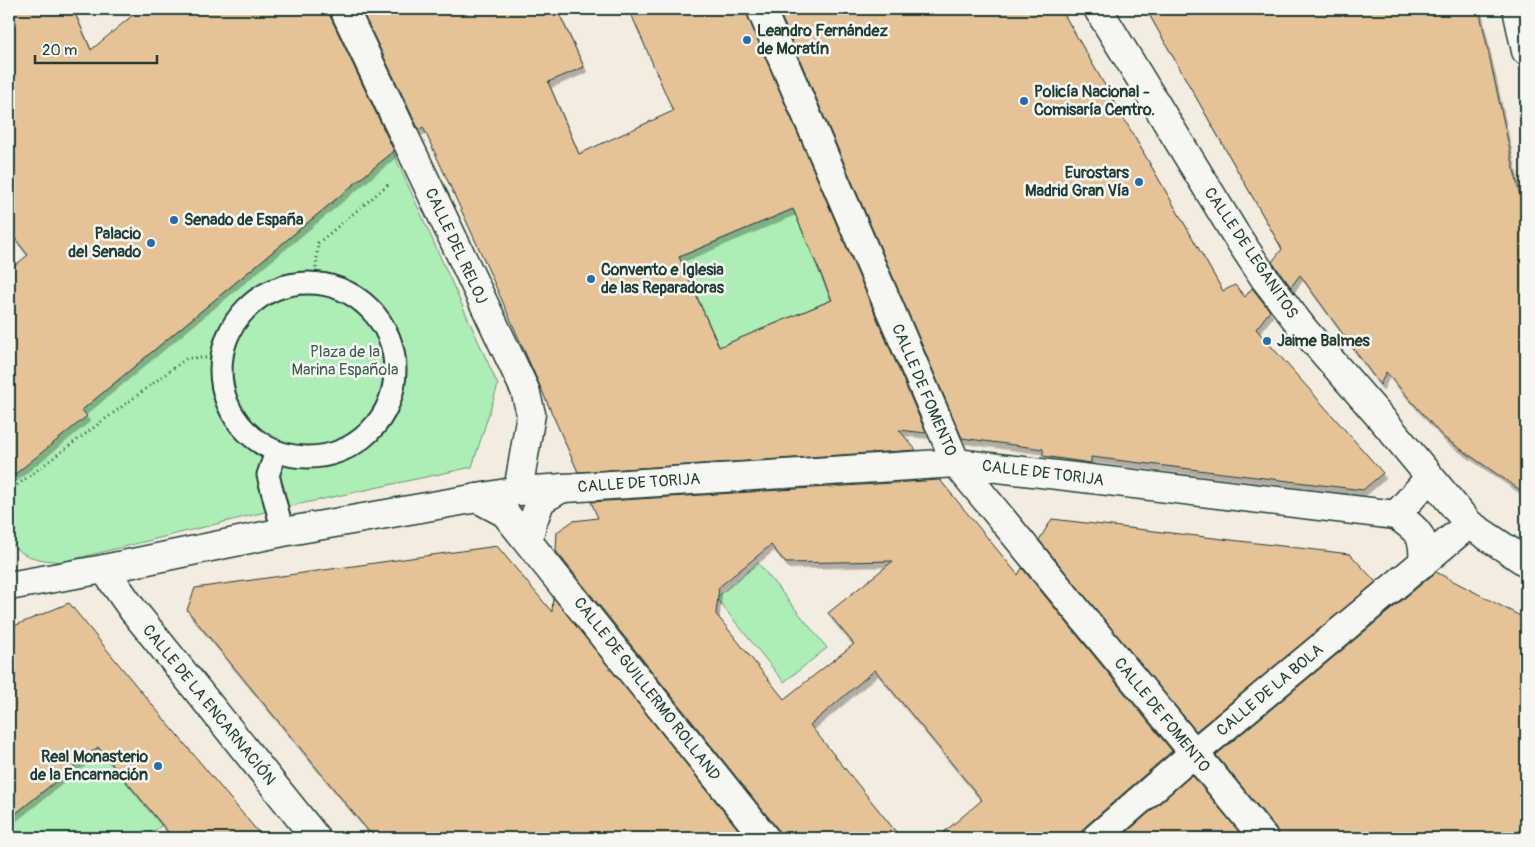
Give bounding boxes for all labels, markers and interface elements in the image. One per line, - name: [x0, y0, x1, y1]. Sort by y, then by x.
- place label: Leandro Fernández de Moratín: [757, 21, 888, 59]
- scale bar: [35, 32, 158, 64]
- marker: Leandro Fernández de Moratín: [741, 34, 753, 46]
- text: 20 m: [42, 41, 77, 60]
- place label: Policía Nacional - Comisaría Centro.: [1034, 82, 1155, 120]
- marker: Policía Nacional - Comisaría Centro.: [1018, 95, 1030, 107]
- place label: Eurostars Madrid Gran Vía: [1025, 163, 1130, 201]
- marker: Eurostars Madrid Gran Vía: [1133, 176, 1145, 188]
- street label: CALLE DE LEGANITOS: [1200, 184, 1302, 322]
- street label: CALLE DEL RELOJ: [420, 185, 492, 307]
- place label: Senado de España: [184, 210, 304, 230]
- marker: Senado de España: [168, 214, 180, 226]
- place label: Palacio del Senado: [68, 224, 141, 262]
- marker: Palacio del Senado: [145, 237, 157, 249]
- place label: Convento e Iglesia de las Reparadoras: [601, 260, 725, 298]
- marker: Convento e Iglesia de las Reparadoras: [585, 273, 597, 285]
- street label: CALLE DE FOMENTO: [887, 321, 961, 459]
- place label: Jaime Balmes: [1277, 331, 1371, 351]
- marker: Jaime Balmes: [1261, 335, 1273, 347]
- park label: Plaza de la Marina Española: [292, 342, 398, 380]
- street label: CALLE DE TORIJA: [981, 456, 1105, 490]
- street label: CALLE DE TORIJA: [577, 469, 701, 497]
- street label: CALLE DE GUILLERMO ROLLAND: [569, 593, 725, 785]
- street label: CALLE DE LA ENCARNACIÓN: [138, 620, 281, 789]
- street label: CALLE DE LA BOLA: [1212, 639, 1328, 741]
- street label: CALLE DE FOMENTO: [1110, 654, 1214, 776]
- place label: Real Monasterio de la Encarnación: [30, 747, 148, 785]
- marker: Real Monasterio de la Encarnación: [152, 760, 164, 772]

